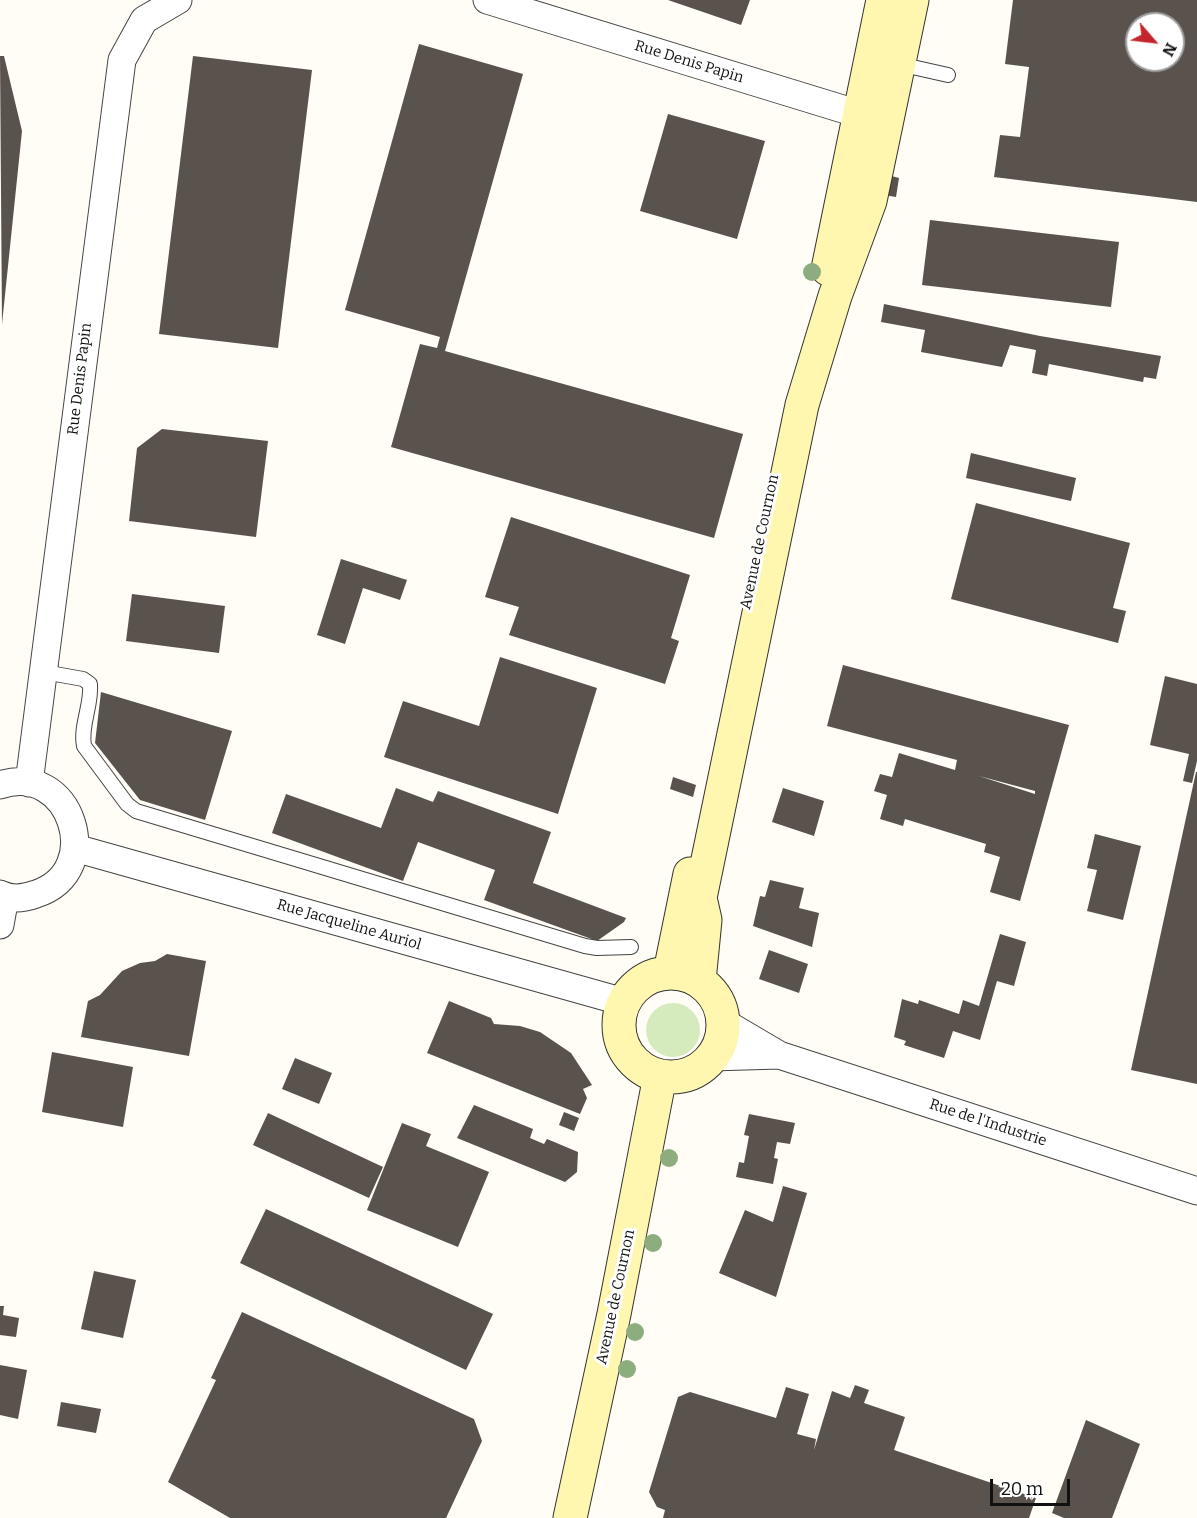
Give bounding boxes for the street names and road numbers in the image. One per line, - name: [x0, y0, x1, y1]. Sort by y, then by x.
- street label: Rue Denis Papin: [632, 37, 746, 87]
- street label: Rue Denis Papin: [64, 322, 96, 436]
- street label: Avenue de Cournon: [737, 473, 783, 611]
- street label: Rue Jacqueline Auriol: [275, 896, 423, 954]
- street label: Rue de l'Industrie: [927, 1096, 1049, 1150]
- street label: Avenue de Cournon: [593, 1228, 639, 1366]

